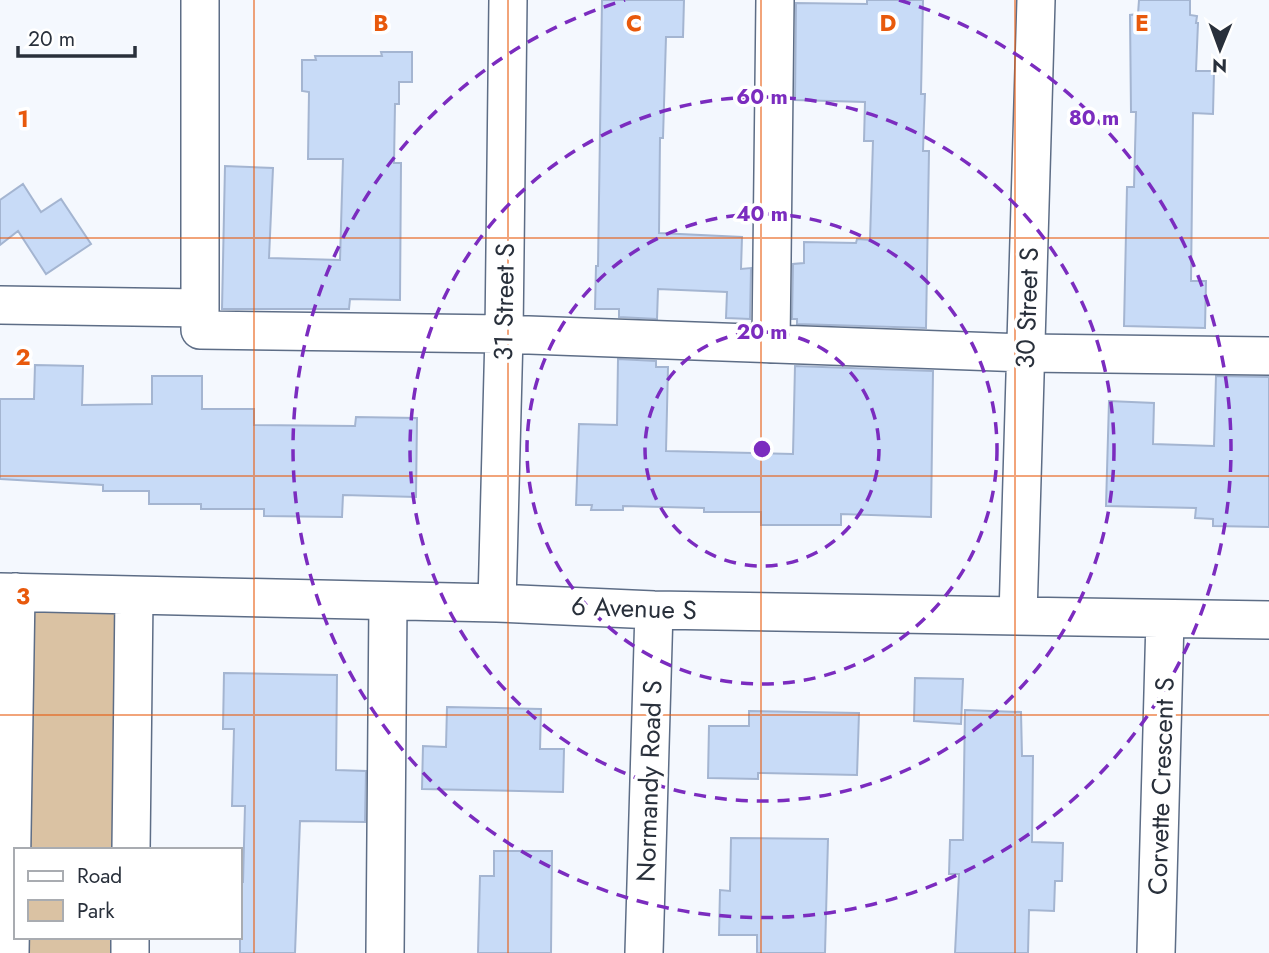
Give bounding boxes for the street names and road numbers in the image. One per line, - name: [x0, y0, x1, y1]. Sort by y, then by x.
- street label: 31 Street S: [484, 243, 524, 361]
- street label: 30 Street S: [1006, 247, 1048, 369]
- street label: 6 Avenue S: [570, 587, 698, 629]
- street label: Corvette Crescent S: [1138, 677, 1184, 895]
- street label: Normandy Road S: [626, 679, 672, 883]

